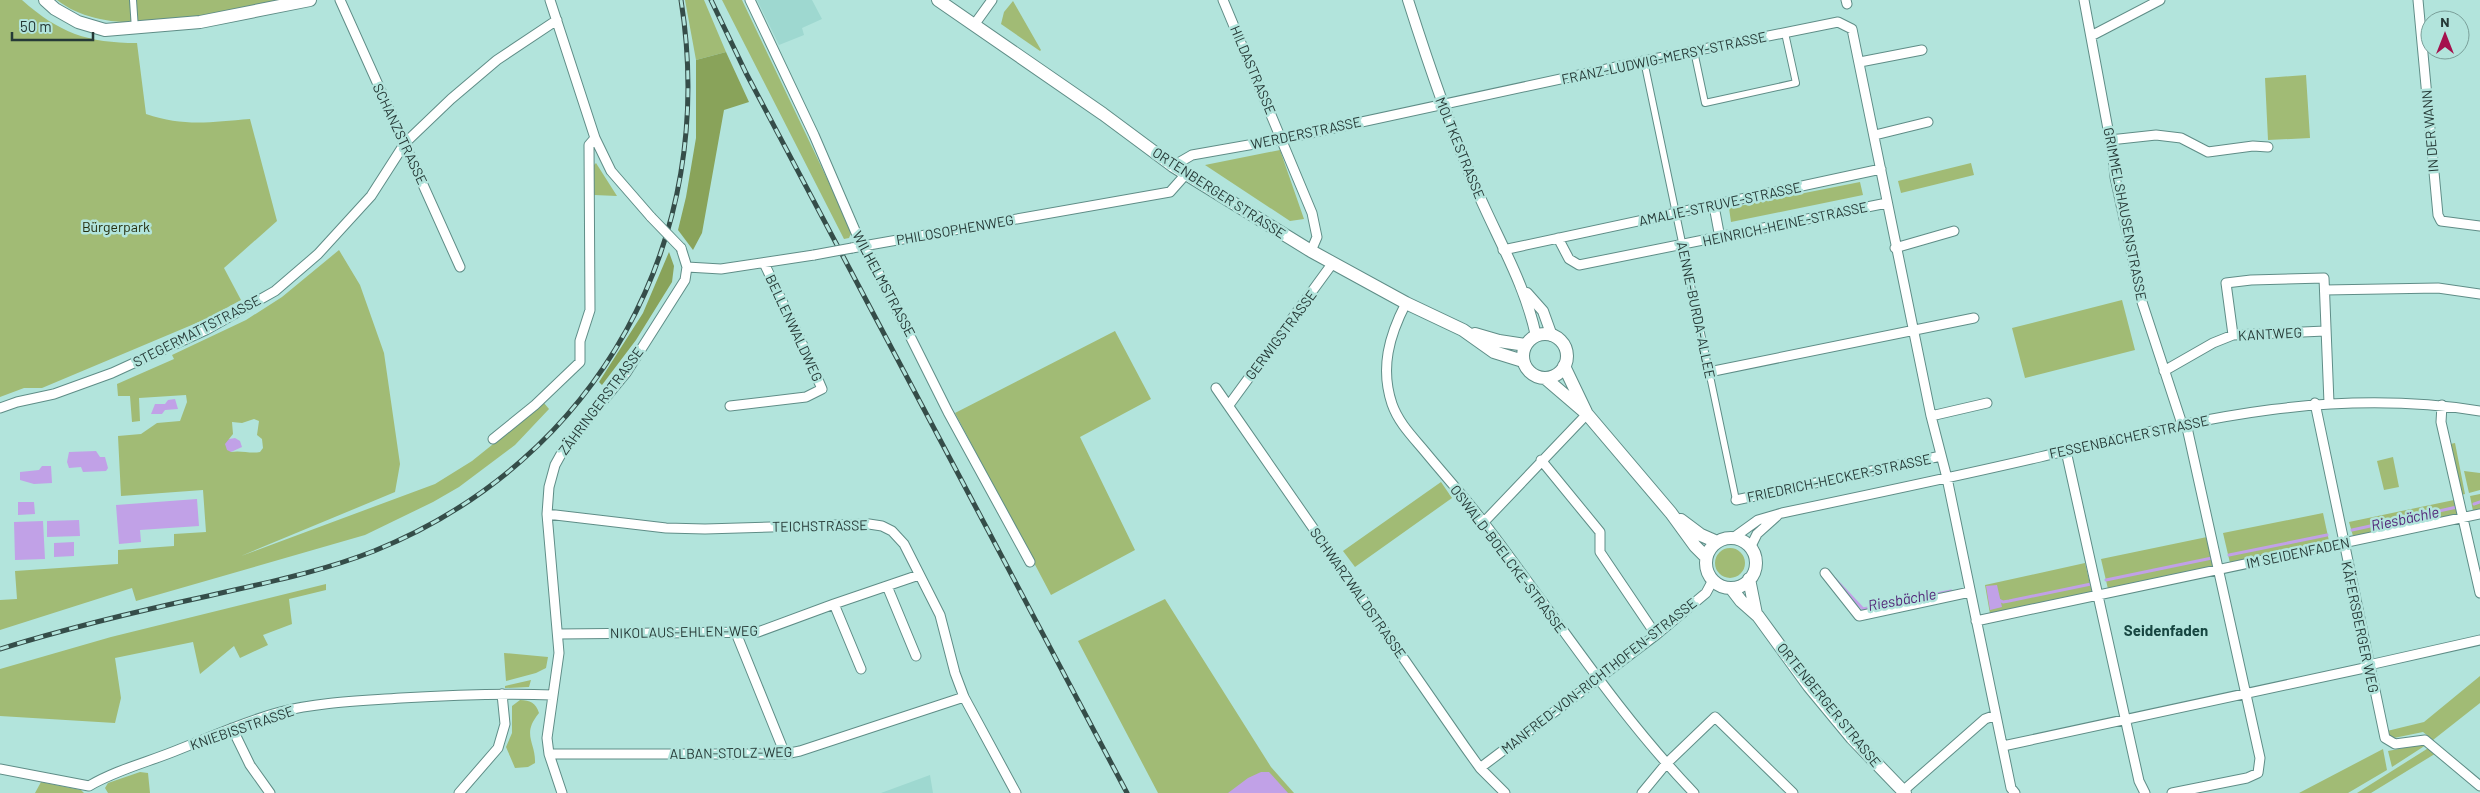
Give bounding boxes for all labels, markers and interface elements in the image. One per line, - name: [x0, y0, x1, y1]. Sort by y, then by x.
- scale bar: [12, 10, 94, 42]
- north arrow: [2420, 10, 2470, 60]
- text: N: [2440, 13, 2450, 30]
- text: 50 m: [20, 17, 52, 35]
- street label: HILDASTRASSE: [1227, 23, 1280, 117]
- street label: FRANZ-LUDWIG-MERSY-STRASSE: [1560, 27, 1768, 88]
- street label: SCHANZSTRASSE: [370, 81, 431, 187]
- street label: IN DER WANN: [2417, 89, 2442, 173]
- street label: MOLTKESTRASSE: [1432, 94, 1489, 201]
- street label: WERDERSTRASSE: [1249, 112, 1363, 153]
- street label: GRIMMELSHAUSENSTRASSE: [2100, 126, 2151, 302]
- street label: ORTENBERGER STRASSE: [1150, 143, 1289, 242]
- street label: AMALIE-STRUVE-STRASSE: [1637, 178, 1803, 229]
- street label: HEINRICH-HEINE-STRASSE: [1701, 198, 1869, 249]
- street label: PHILOSOPHENWEG: [895, 211, 1015, 248]
- park label: Bürgerpark: [82, 218, 150, 235]
- street label: WILHELMSTRASSE: [849, 228, 919, 340]
- street label: AENNE-BURDA-ALLEE: [1674, 240, 1719, 380]
- street label: BELLENWALDWEG: [762, 272, 827, 384]
- street label: GERWIGSTRASSE: [1241, 287, 1320, 383]
- street label: STEGERMATTSTRASSE: [130, 291, 264, 370]
- street label: KANTWEG: [2238, 323, 2302, 344]
- street label: ZÄHRINGERSTRASSE: [555, 344, 647, 458]
- street label: FESSENBACHER STRASSE: [2048, 411, 2210, 462]
- street label: FRIEDRICH-HECKER-STRASSE: [1745, 450, 1932, 505]
- street label: OSWALD-BOELCKE-STRASSE: [1447, 481, 1570, 636]
- water label: Riesbächle: [2369, 502, 2441, 534]
- street label: TEICHSTRASSE: [772, 516, 868, 535]
- street label: SCHWARZWALDSTRASSE: [1307, 524, 1410, 661]
- street label: IM SEIDENFADEN: [2245, 533, 2351, 572]
- street label: KÄFERSBERGER WEG: [2338, 560, 2383, 694]
- water label: Riesbächle: [1866, 584, 1938, 614]
- street label: MANFRED-VON-RICHTHOFEN-STRASSE: [1498, 594, 1700, 757]
- district label: Seidenfaden: [2124, 621, 2208, 639]
- street label: NIKOLAUS-EHLEN-WEG: [610, 622, 758, 641]
- street label: ORTENBERGER STRASSE: [1774, 639, 1885, 770]
- street label: KNIEBISSTRASSE: [188, 702, 296, 753]
- street label: ALBAN-STOLZ-WEG: [670, 743, 792, 762]

